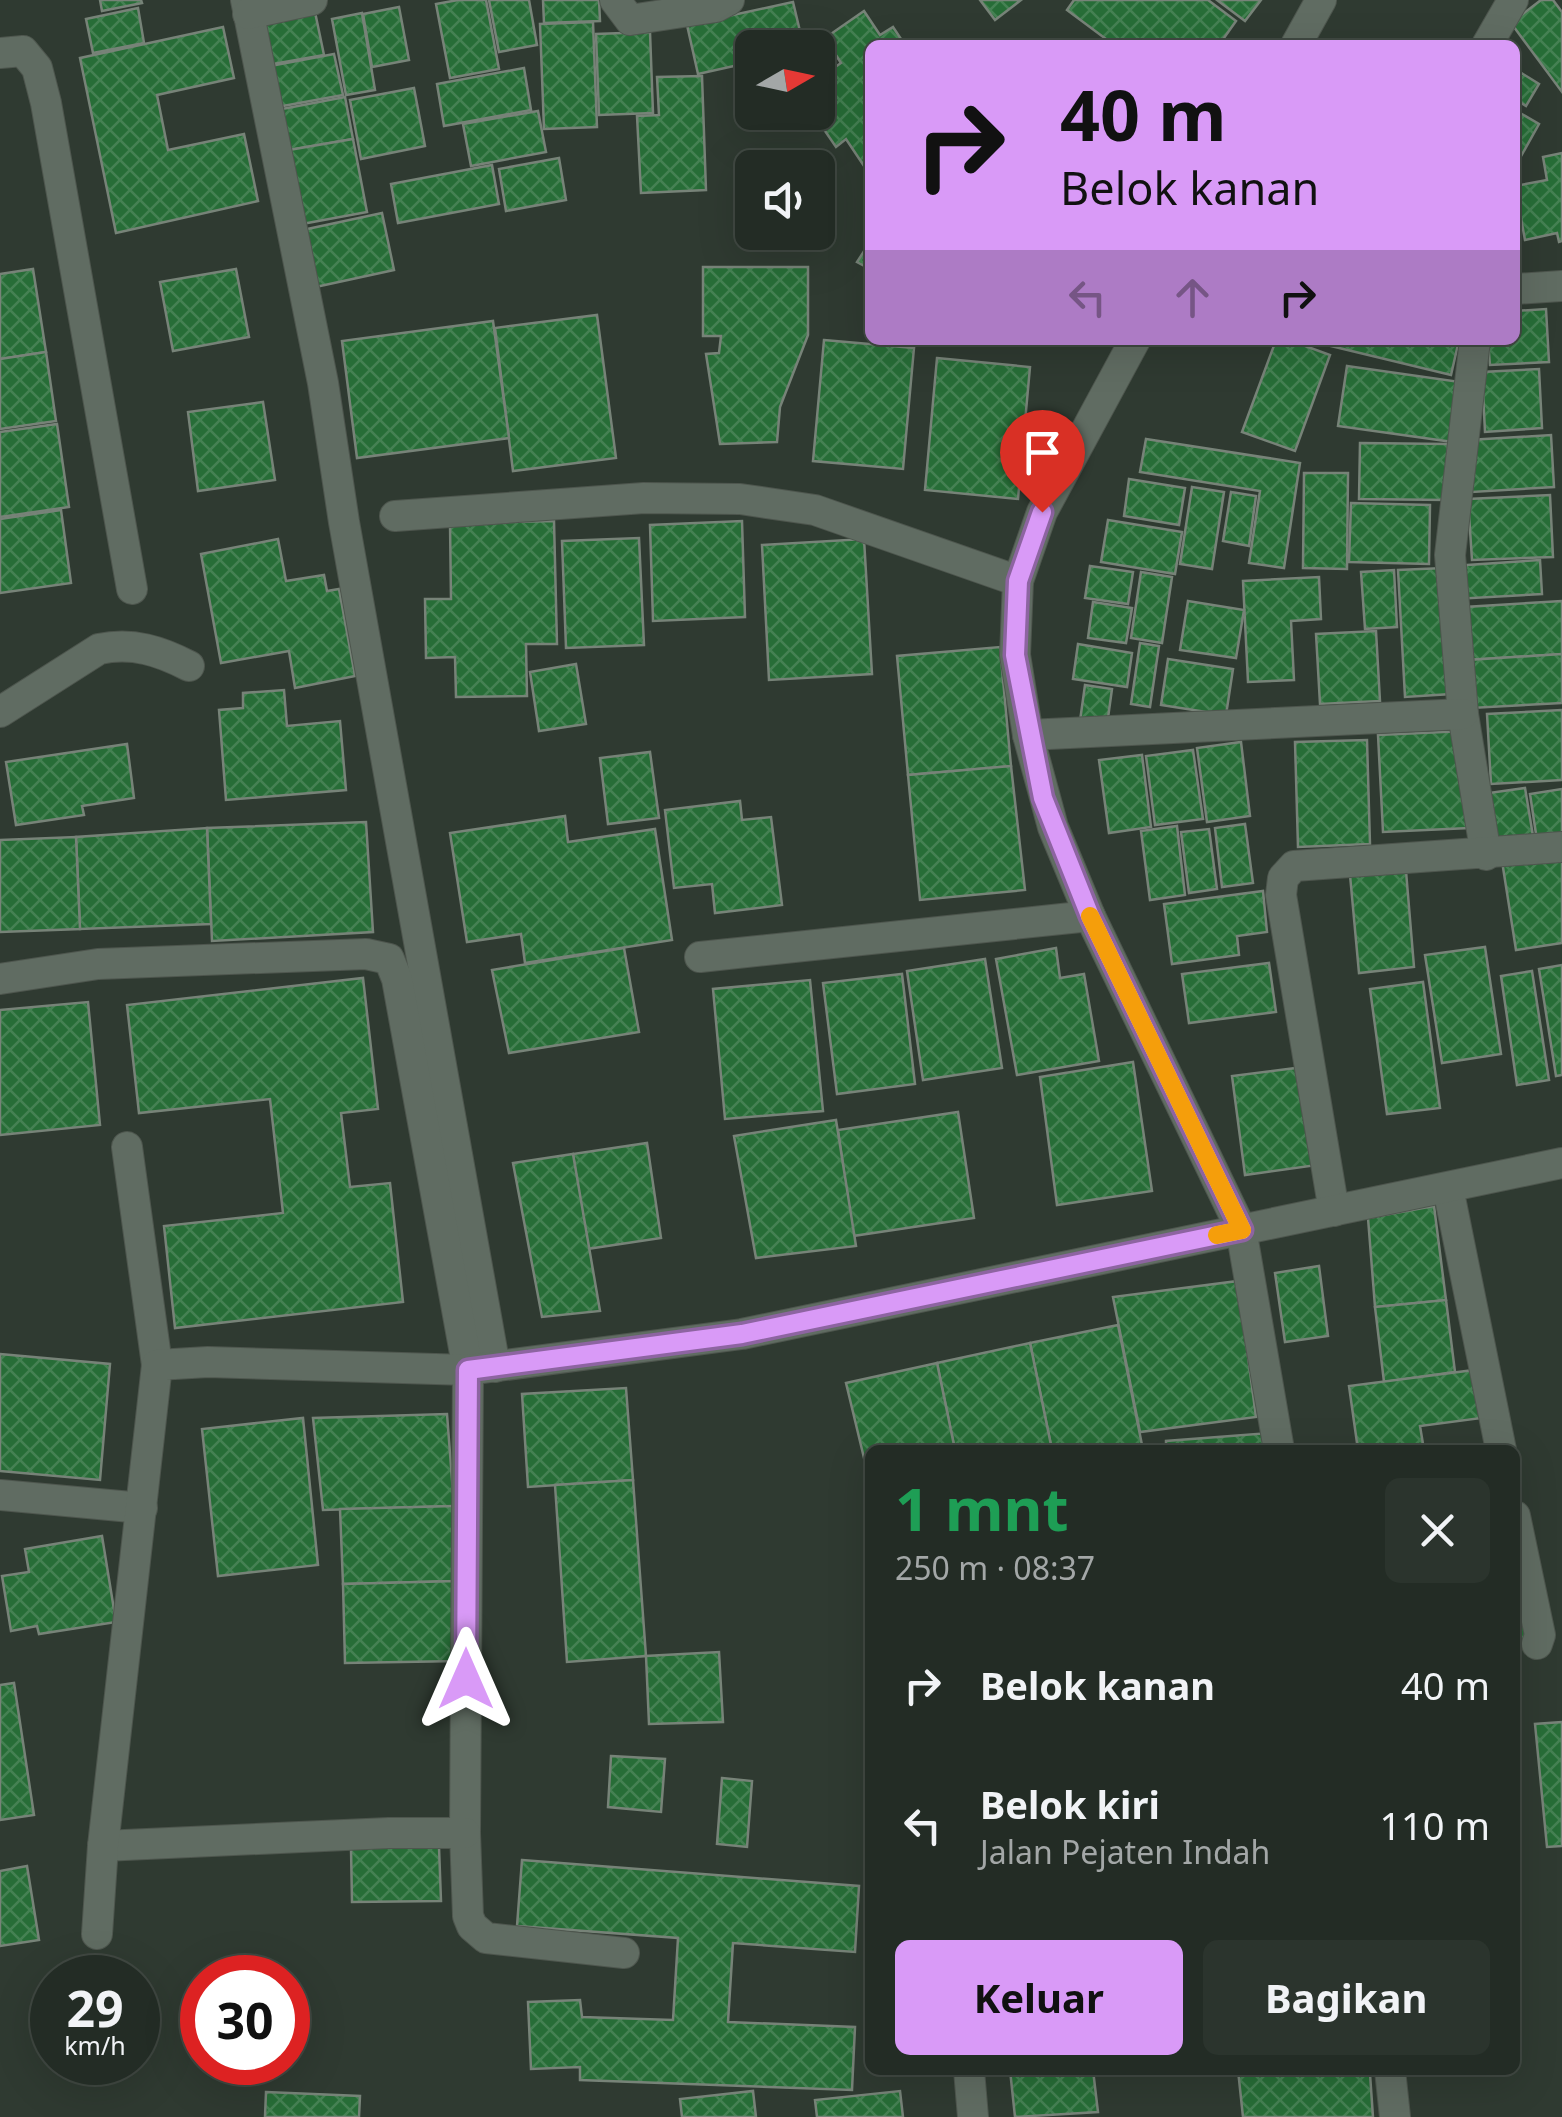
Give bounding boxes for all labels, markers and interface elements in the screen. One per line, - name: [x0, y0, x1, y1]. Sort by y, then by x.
- north arrow: [735, 30, 835, 130]
- map controls: [735, 30, 835, 250]
- text: 40 m: [1060, 66, 1227, 162]
- icon: right: [895, 80, 1025, 210]
- button: sound: [735, 150, 835, 250]
- text: Belok kanan: [1060, 157, 1319, 218]
- icon: left: [1060, 270, 1115, 325]
- icon: ahead: [1165, 270, 1220, 325]
- icon: right: [1270, 270, 1325, 325]
- pin: [1000, 410, 1085, 513]
- icon: arrive: [1015, 425, 1070, 480]
- text: 1 mnt: [895, 1467, 1068, 1549]
- button: close: [1385, 1478, 1490, 1583]
- text: 250 m · 08:37: [895, 1546, 1095, 1589]
- position arrow: [414, 1627, 518, 1731]
- icon: right: [895, 1658, 950, 1713]
- text: Belok kanan: [980, 1659, 1215, 1711]
- text: 40 m: [1401, 1659, 1490, 1711]
- text: Belok kiri: [980, 1778, 1160, 1830]
- icon: left: [895, 1798, 950, 1853]
- text: 110 m: [1379, 1799, 1490, 1851]
- text: Jalan Pejaten Indah: [980, 1830, 1270, 1873]
- button: Keluar: [895, 1940, 1183, 2055]
- button: Bagikan: [1203, 1940, 1490, 2055]
- speed limit sign: 30: [180, 1955, 310, 2085]
- text: 29: [66, 1974, 124, 2042]
- text: km/h: [64, 2028, 126, 2062]

